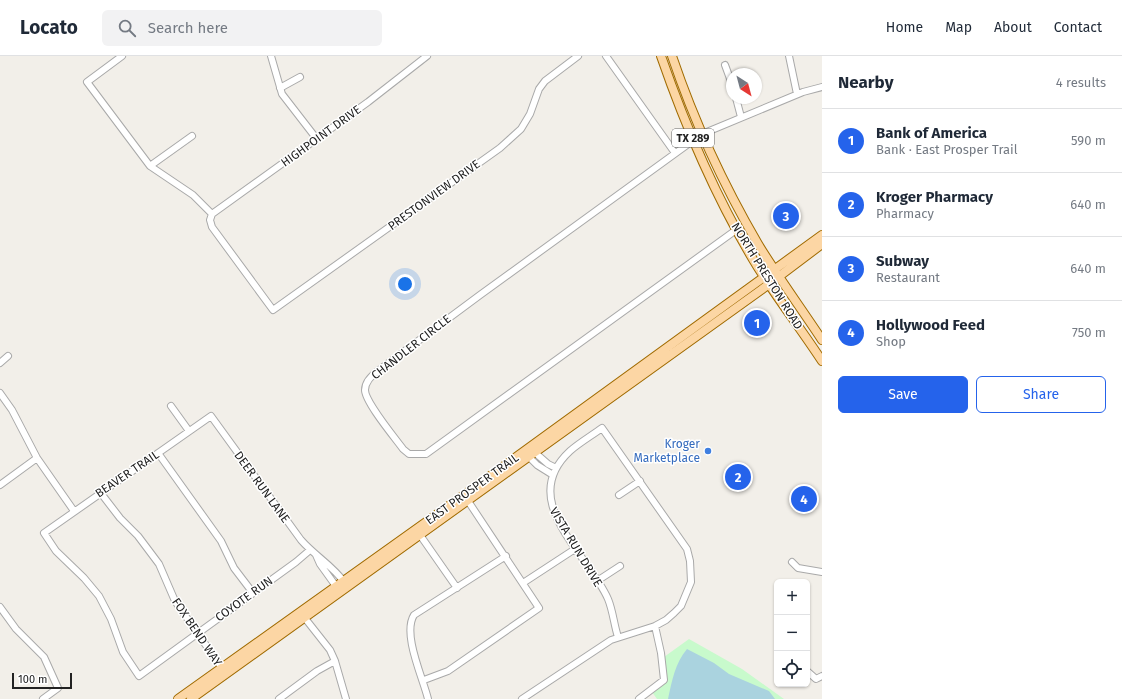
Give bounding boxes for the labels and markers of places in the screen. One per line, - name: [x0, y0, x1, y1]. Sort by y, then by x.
- pin: 3: [773, 201, 799, 231]
- pin: 1: [744, 308, 770, 338]
- place label: Kroger Marketplace: [633, 437, 700, 465]
- marker: Kroger Marketplace: [703, 446, 713, 456]
- pin: 2: [725, 462, 751, 492]
- pin: 4: [791, 484, 817, 514]

